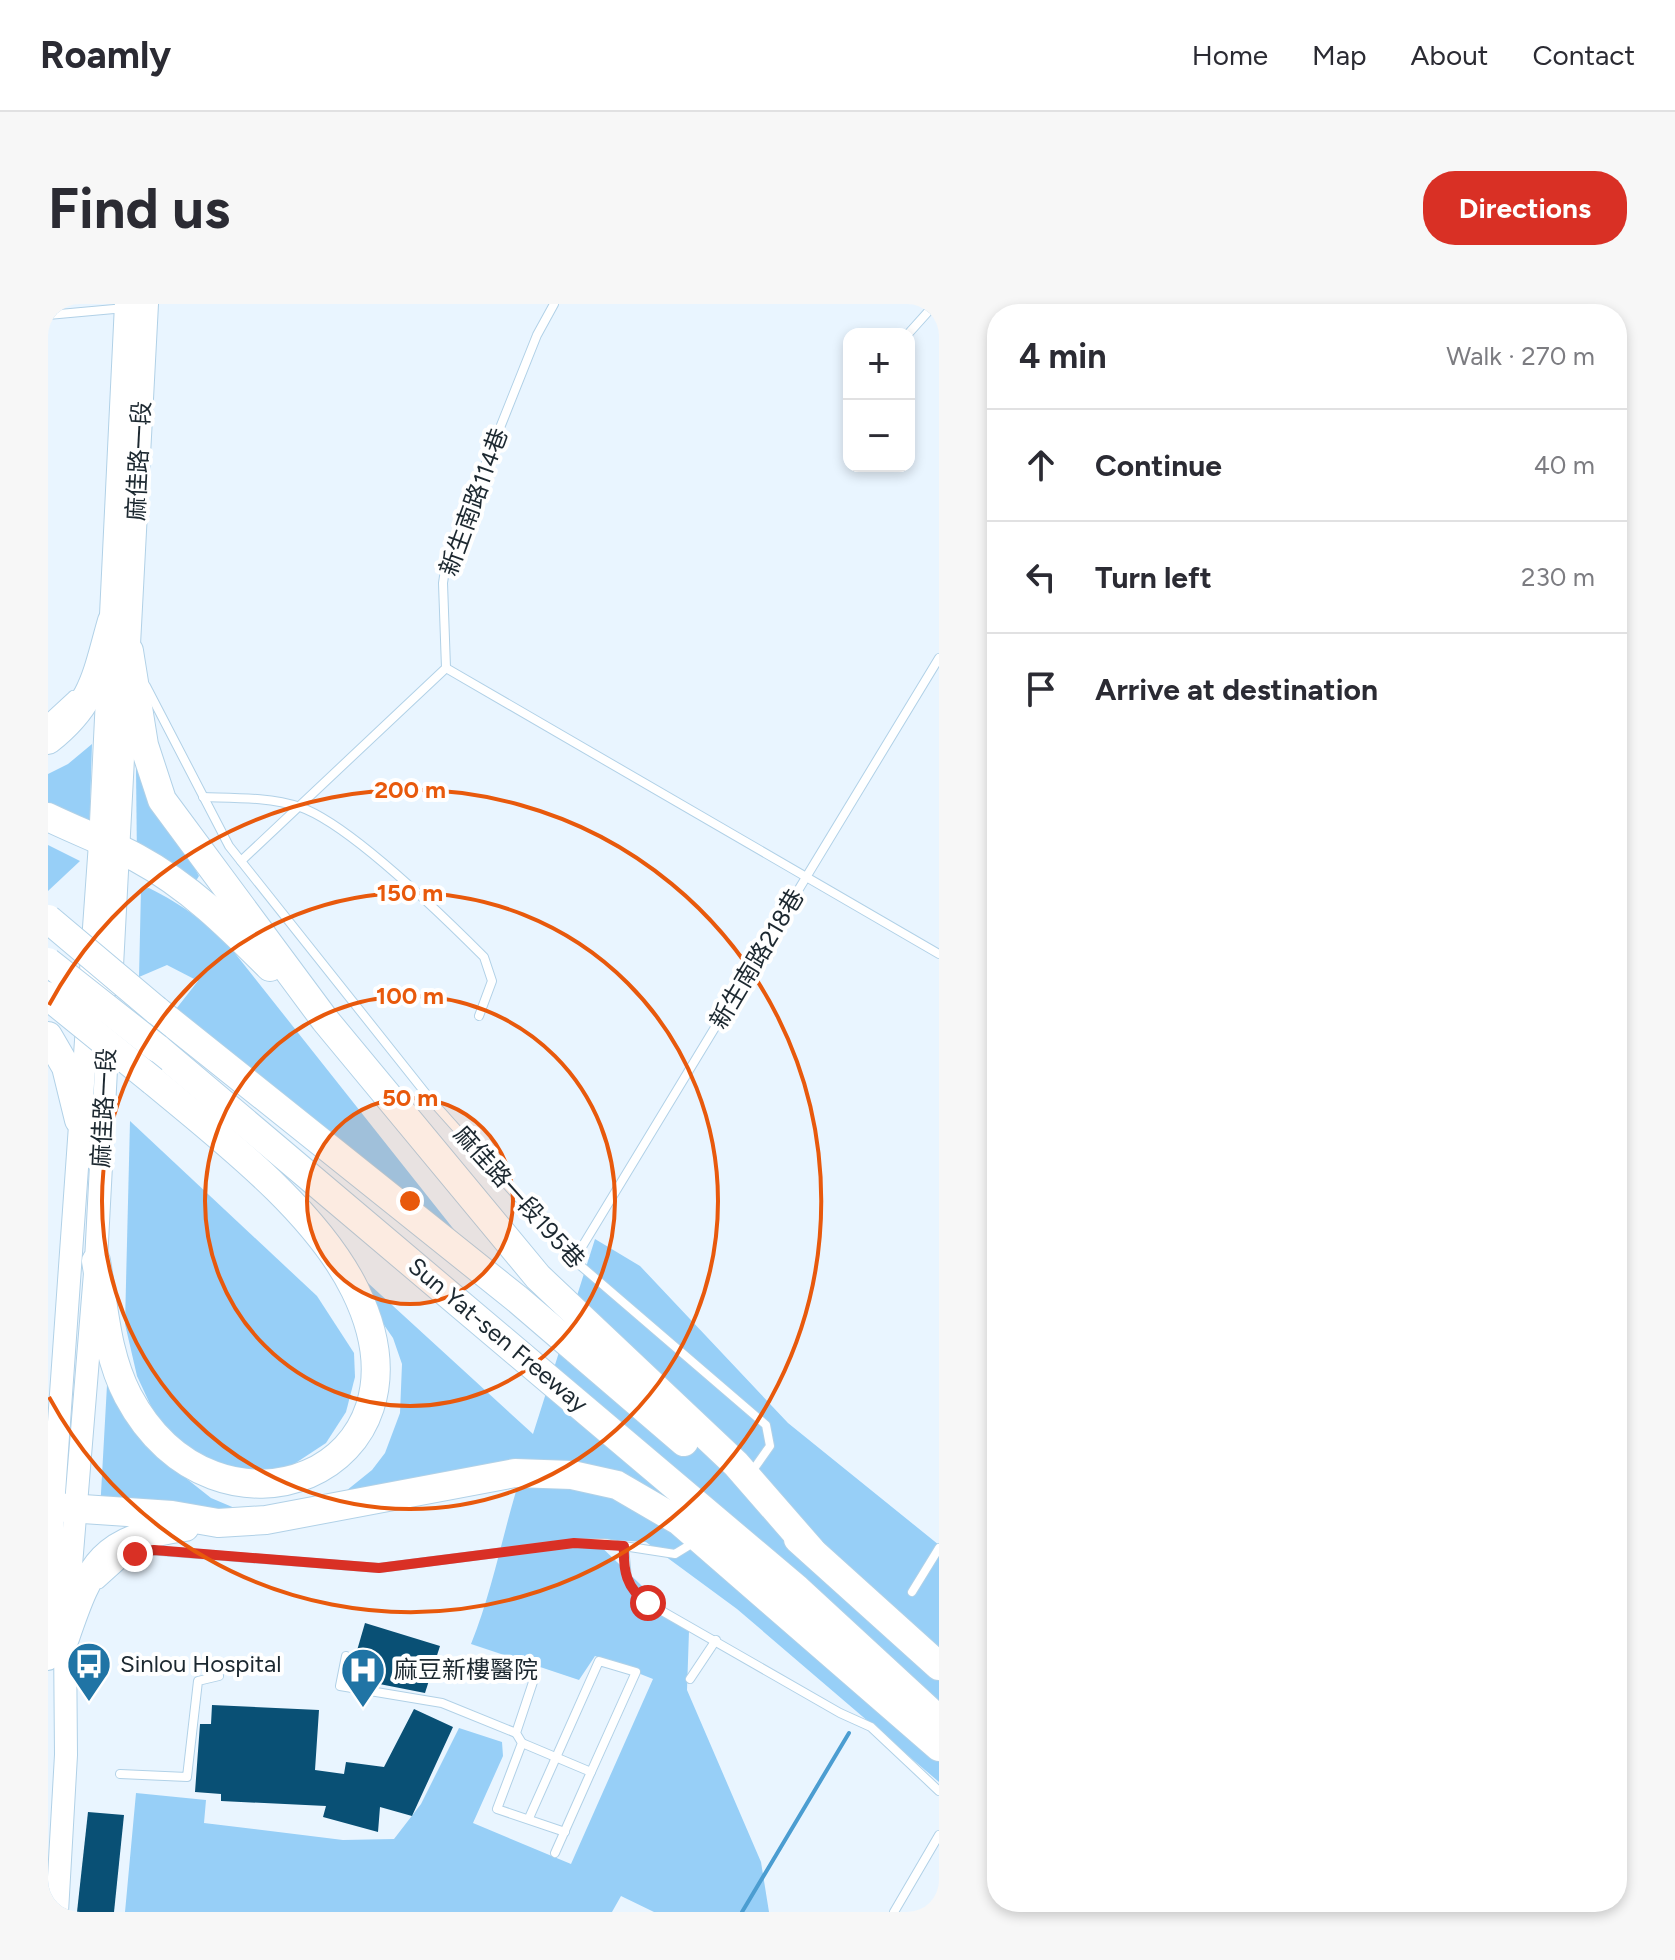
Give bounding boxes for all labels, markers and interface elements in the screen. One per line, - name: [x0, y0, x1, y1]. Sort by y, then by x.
- text: Roamly: [40, 32, 171, 78]
- text: Home: [1192, 38, 1268, 72]
- text: Map: [1312, 38, 1367, 72]
- text: About: [1411, 38, 1488, 72]
- text: Contact: [1532, 38, 1635, 72]
- button: Directions: [1423, 171, 1627, 245]
- text: Find us: [48, 175, 230, 242]
- map controls: [843, 328, 915, 472]
- button: +: [843, 328, 915, 400]
- text: 4 min: [1019, 336, 1106, 377]
- text: Walk · 270 m: [1446, 340, 1595, 372]
- street label: 麻佳路一段: [121, 400, 156, 522]
- button: −: [843, 400, 915, 472]
- street label: 新生南路114巷: [433, 424, 514, 579]
- icon: ahead: [1019, 443, 1063, 487]
- text: Continue: [1095, 447, 1222, 484]
- text: 40 m: [1534, 449, 1595, 481]
- icon: left: [1019, 555, 1063, 599]
- text: Turn left: [1095, 559, 1212, 596]
- text: 230 m: [1521, 561, 1595, 593]
- icon: arrive: [1019, 667, 1063, 711]
- text: Arrive at destination: [1095, 671, 1378, 708]
- text: 200 m: [374, 775, 446, 804]
- text: 150 m: [377, 878, 443, 907]
- street label: 新生南路218巷: [703, 884, 810, 1034]
- text: 100 m: [376, 981, 444, 1010]
- street label: 麻佳路一段: [86, 1047, 121, 1169]
- text: 50 m: [382, 1083, 438, 1112]
- street label: 麻佳路一段195巷: [448, 1120, 591, 1274]
- centre of rings: [396, 1187, 424, 1215]
- street label: Sun Yat-sen Freeway: [403, 1251, 594, 1418]
- route end: [117, 1536, 153, 1572]
- route start: [630, 1585, 666, 1621]
- bus stop icon: Sinlou Hospital: [65, 1640, 113, 1703]
- hospital icon: 麻豆新樓醫院: [339, 1646, 387, 1709]
- place label: Sinlou Hospital: [120, 1649, 282, 1678]
- place label: 麻豆新樓醫院: [394, 1655, 538, 1684]

